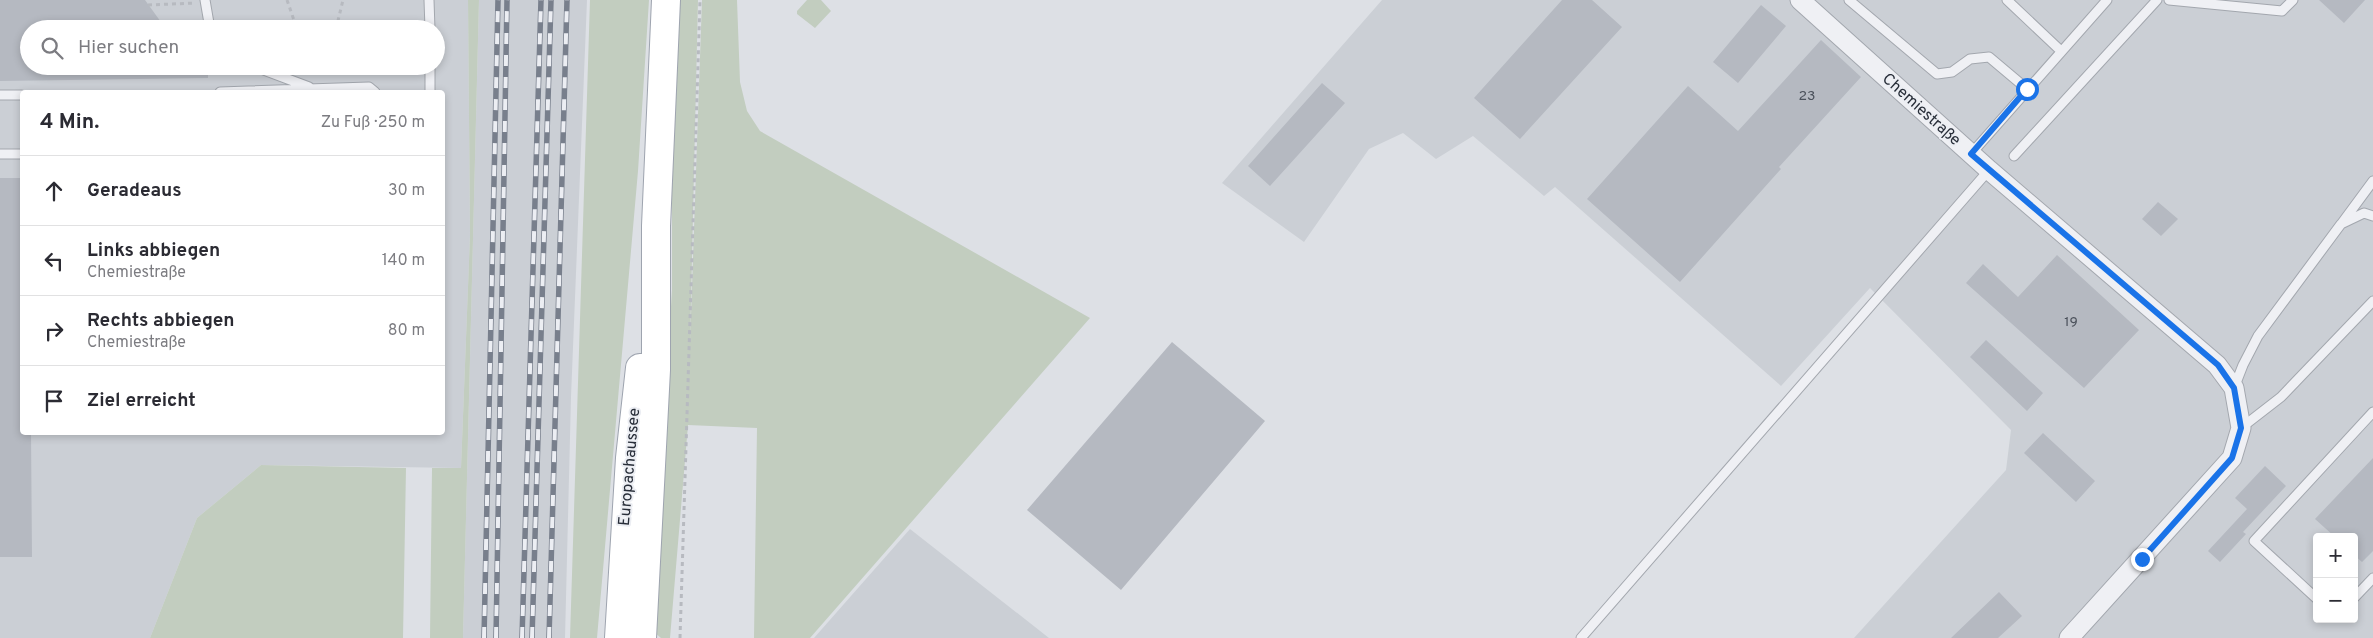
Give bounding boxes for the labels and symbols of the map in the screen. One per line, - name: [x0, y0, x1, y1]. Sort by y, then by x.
- street label: Chemiestraße: [1878, 69, 1964, 151]
- route start: [2016, 78, 2039, 101]
- house number: 23: [1799, 88, 1816, 105]
- house number: 19: [2064, 314, 2078, 331]
- street label: Europachaussee: [615, 407, 645, 527]
- route end: [2131, 548, 2154, 571]

